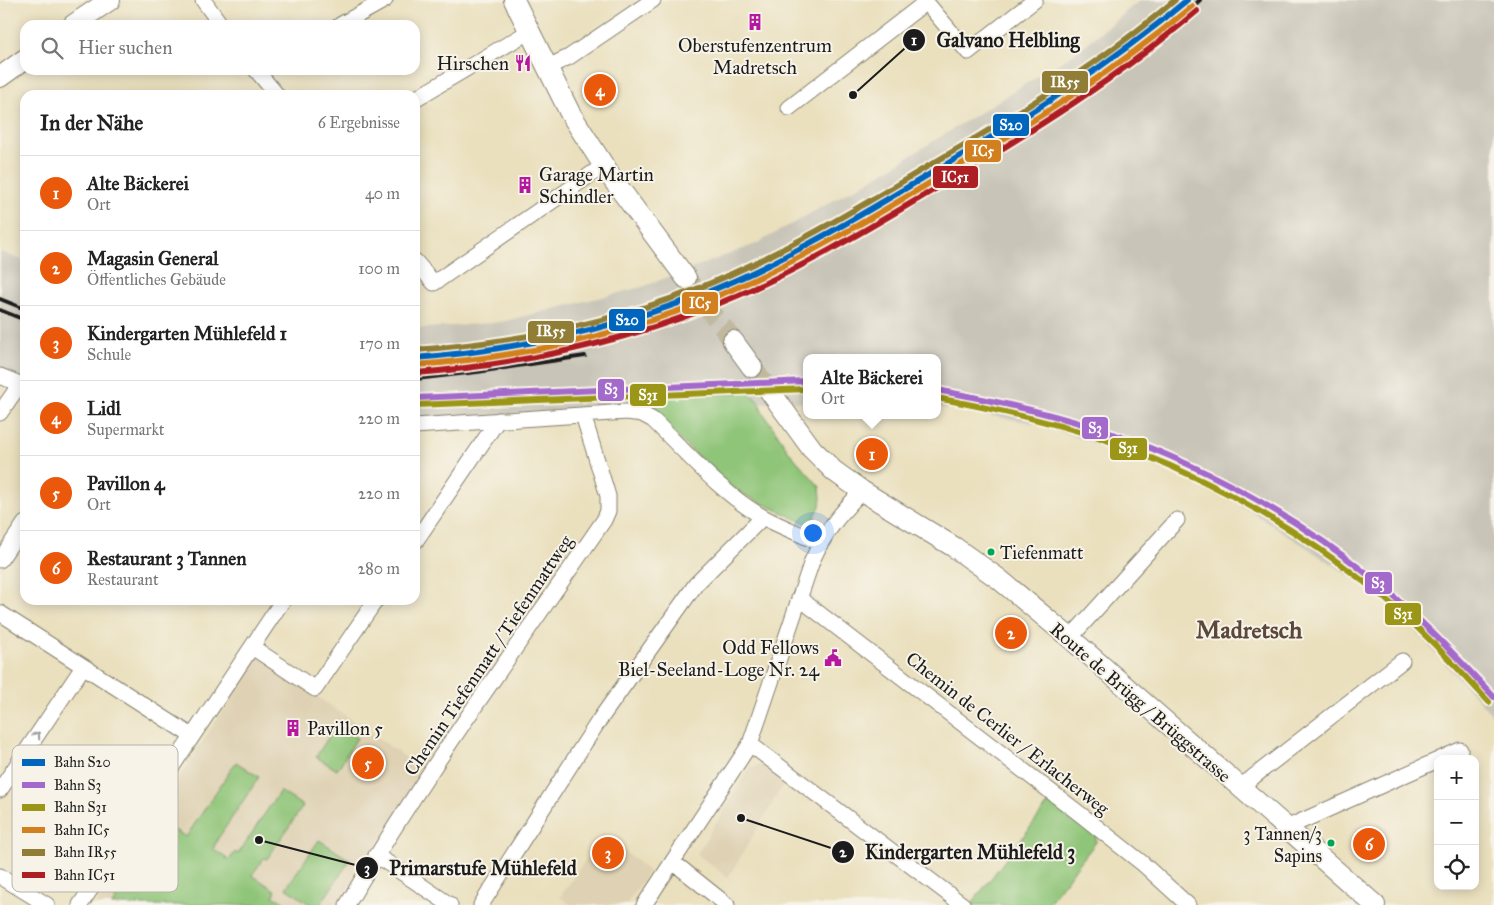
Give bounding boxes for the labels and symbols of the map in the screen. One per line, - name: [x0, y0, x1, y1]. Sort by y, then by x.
- building icon: Oberstufenzentrum Madretsch: [745, 12, 765, 32]
- callout: Galvano Helbling: [902, 22, 1090, 57]
- text: Galvano Helbling: [936, 28, 1080, 53]
- text: 1: [911, 31, 917, 49]
- place label: Oberstufenzentrum Madretsch: [678, 34, 832, 79]
- place label: Hirschen: [437, 52, 509, 75]
- restaurant icon: Hirschen: [513, 53, 533, 73]
- line badge: IR55: [1041, 70, 1089, 94]
- pin: 4: [584, 71, 616, 109]
- text: IR55: [1051, 74, 1080, 91]
- line badge: S20: [992, 113, 1030, 137]
- text: S20: [999, 117, 1023, 134]
- line badge: IC5: [964, 139, 1002, 163]
- text: IC5: [972, 143, 994, 160]
- place label: Garage Martin Schindler: [539, 163, 654, 208]
- line badge: IC51: [932, 165, 979, 189]
- text: IC51: [941, 169, 969, 186]
- building icon: Garage Martin Schindler: [515, 175, 535, 195]
- line badge: IC5: [681, 291, 719, 315]
- text: IC5: [689, 295, 711, 312]
- line badge: S20: [608, 308, 646, 332]
- text: S20: [615, 312, 639, 329]
- line badge: IR55: [527, 320, 575, 344]
- text: IR55: [537, 323, 566, 340]
- line badge: S3: [597, 378, 625, 402]
- text: S3: [604, 381, 618, 399]
- line badge: S31: [629, 383, 667, 407]
- text: S31: [638, 387, 658, 405]
- line badge: S3: [1081, 416, 1109, 440]
- text: S3: [1088, 420, 1102, 438]
- pin: 1: [856, 435, 888, 473]
- line badge: S31: [1109, 437, 1148, 461]
- text: S31: [1118, 440, 1138, 458]
- your location: [800, 520, 826, 546]
- street label: Chemin Tiefenmatt / Tiefenmattweg: [399, 531, 579, 780]
- place label: Tiefenmatt: [1000, 542, 1084, 564]
- marker: Tiefenmatt: [986, 547, 996, 557]
- line badge: S3: [1364, 571, 1393, 595]
- text: S3: [1371, 575, 1385, 593]
- line badge: S31: [1384, 602, 1422, 626]
- text: S31: [1393, 606, 1413, 624]
- pin: 2: [995, 614, 1027, 652]
- district label: Madretsch: [1196, 615, 1303, 645]
- street label: Route de Brügg / Brüggstrasse: [1045, 617, 1236, 788]
- place label: Odd Fellows Biel-Seeland-Loge Nr. 24: [618, 636, 819, 682]
- street label: Chemin de Cerlier / Erlacherweg: [901, 647, 1114, 821]
- public building icon: Odd Fellows Biel-Seeland-Loge Nr. 24: [823, 648, 843, 668]
- place label: Pavillon 5: [307, 717, 383, 740]
- building icon: Pavillon 5: [283, 718, 303, 738]
- one-way arrow: [31, 731, 40, 741]
- pin: 5: [352, 744, 384, 782]
- legend: [12, 745, 178, 892]
- text: Bahn S20: [54, 754, 111, 771]
- text: Bahn S3: [54, 777, 101, 794]
- text: Bahn S31: [54, 799, 107, 816]
- text: Bahn IC5: [54, 822, 110, 839]
- place label: 3 Tannen/3 Sapins: [1243, 823, 1322, 867]
- pin: 6: [1353, 825, 1385, 863]
- pin: 3: [592, 834, 624, 872]
- callout: Kindergarten Mühlefeld 3: [830, 834, 1086, 869]
- marker: 3 Tannen/3 Sapins: [1326, 838, 1336, 848]
- text: Kindergarten Mühlefeld 3: [865, 840, 1075, 865]
- text: 2: [839, 843, 847, 861]
- text: Bahn IR55: [54, 844, 117, 861]
- callout: Primarstufe Mühlefeld: [354, 850, 587, 885]
- text: Primarstufe Mühlefeld: [389, 856, 578, 880]
- text: 3: [364, 859, 370, 878]
- text: Bahn IC51: [54, 867, 115, 884]

